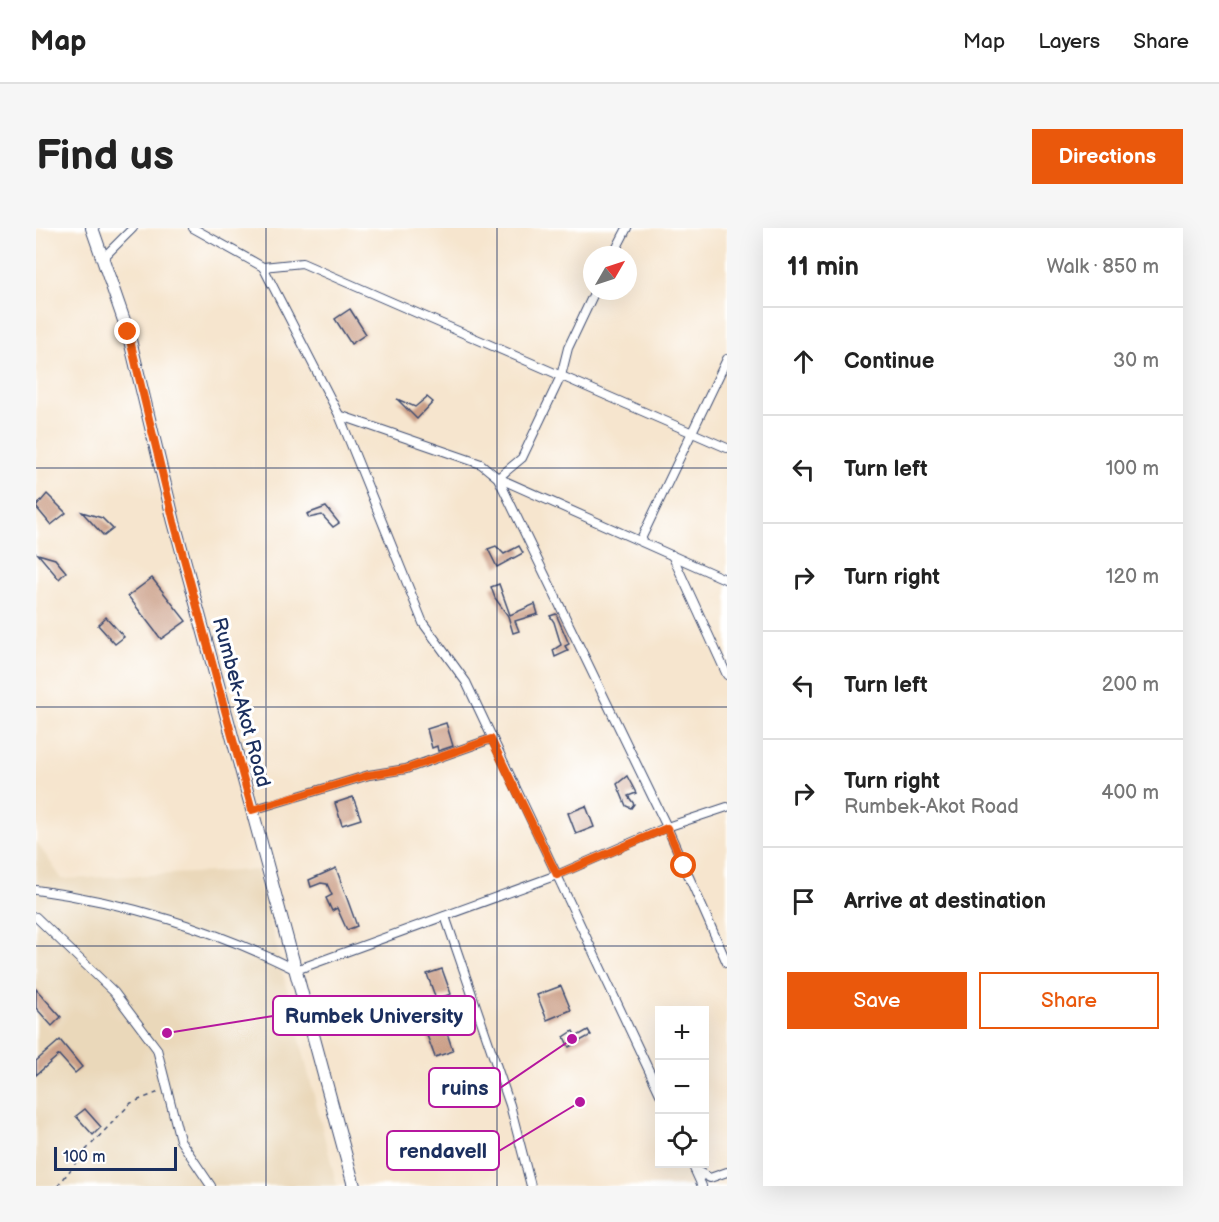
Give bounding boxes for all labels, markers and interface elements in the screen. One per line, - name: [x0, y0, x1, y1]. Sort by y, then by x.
- text: Map: [30, 25, 86, 58]
- text: Map: [963, 29, 1005, 54]
- text: Layers: [1038, 29, 1100, 54]
- text: Share: [1133, 29, 1189, 54]
- button: Directions: [1032, 129, 1183, 184]
- text: Find us: [36, 131, 174, 182]
- north arrow: [583, 246, 637, 300]
- text: 11 min: [787, 252, 859, 283]
- text: Walk · 850 m: [1046, 255, 1159, 279]
- route end: [114, 318, 140, 344]
- icon: ahead: [787, 345, 820, 378]
- text: Continue: [844, 348, 934, 375]
- text: 30 m: [1113, 349, 1159, 373]
- icon: left: [787, 453, 820, 486]
- text: Turn left: [844, 456, 928, 483]
- text: 100 m: [1106, 457, 1159, 481]
- icon: right: [787, 561, 820, 594]
- text: Turn right: [844, 564, 940, 591]
- text: 120 m: [1106, 565, 1159, 589]
- street label: Rumbek-Akot Road: [207, 615, 275, 790]
- icon: left: [787, 669, 820, 702]
- text: Turn left: [844, 672, 928, 699]
- text: 200 m: [1102, 673, 1159, 697]
- text: Turn right: [844, 768, 940, 795]
- icon: right: [787, 777, 820, 810]
- text: 400 m: [1101, 781, 1159, 805]
- text: Rumbek-Akot Road: [844, 795, 1019, 819]
- route start: [670, 852, 696, 878]
- icon: arrive: [787, 885, 820, 918]
- text: Arrive at destination: [844, 888, 1046, 915]
- button: Save: [787, 972, 967, 1029]
- button: Share: [979, 972, 1159, 1029]
- callout: Rumbek University: [273, 996, 475, 1035]
- text: Rumbek University: [285, 1004, 464, 1029]
- map controls: [655, 1006, 709, 1168]
- button: +: [655, 1006, 709, 1060]
- button: −: [655, 1060, 709, 1114]
- callout: ruins: [429, 1068, 500, 1107]
- text: ruins: [441, 1076, 489, 1101]
- button: locate: [655, 1114, 709, 1168]
- callout: rendavell: [387, 1131, 499, 1170]
- text: rendavell: [399, 1139, 487, 1164]
- scale bar: [54, 1144, 177, 1172]
- text: 100 m: [63, 1148, 106, 1167]

